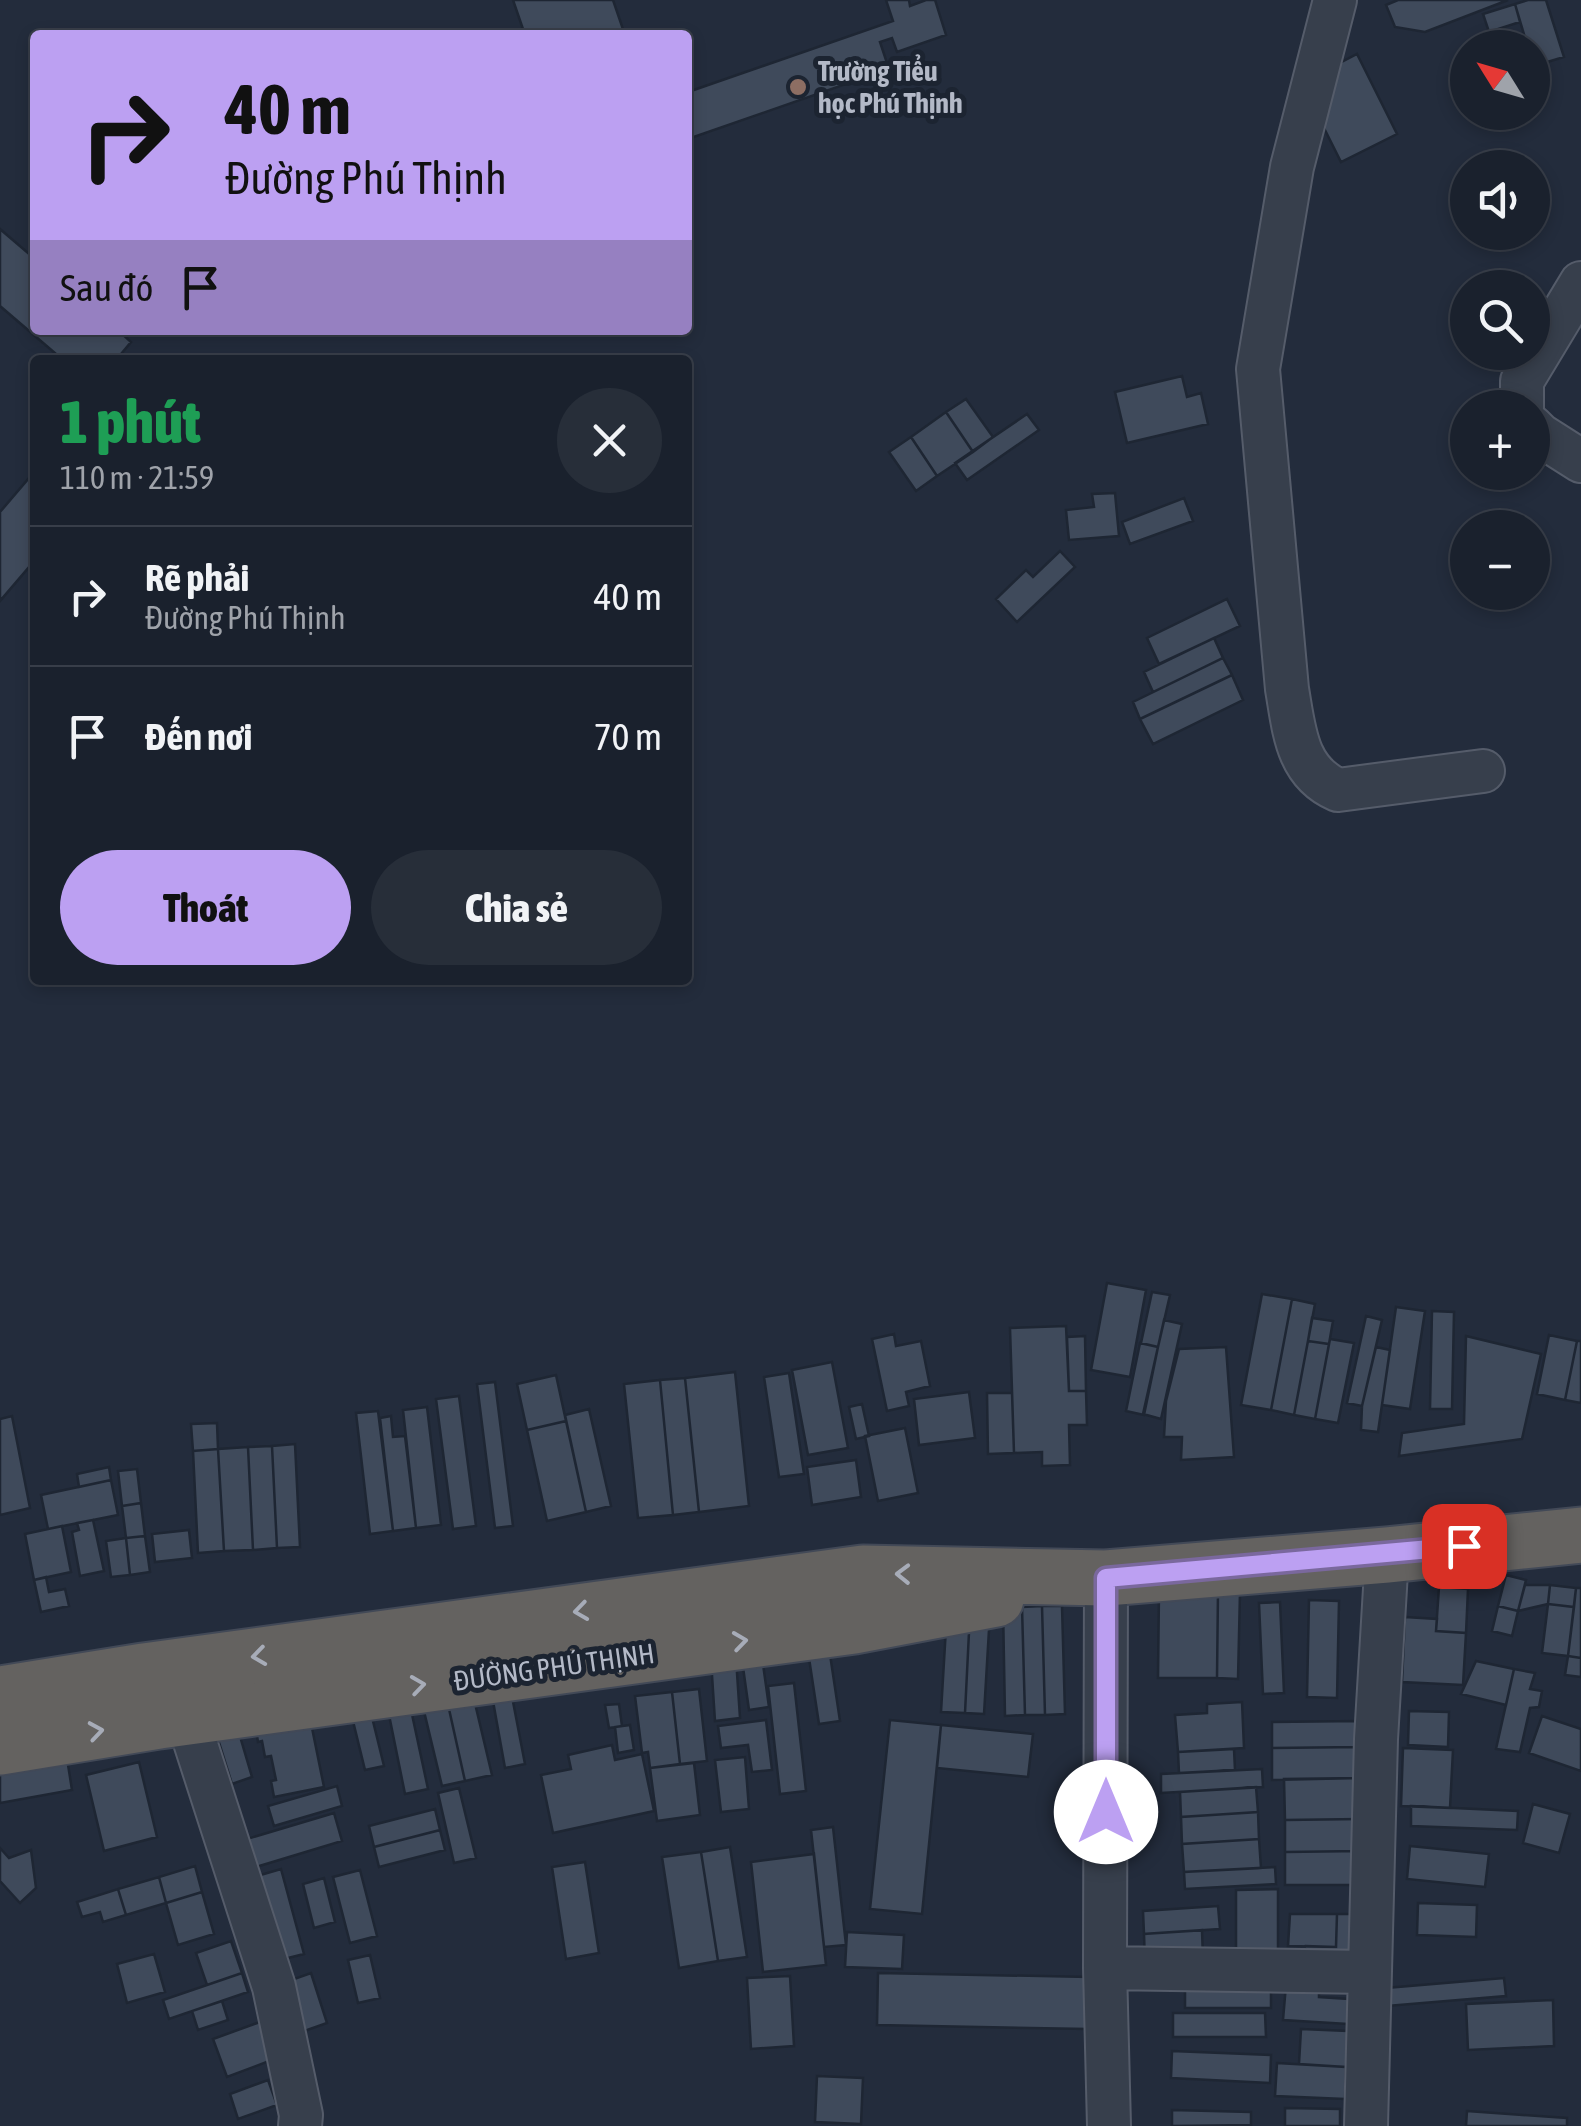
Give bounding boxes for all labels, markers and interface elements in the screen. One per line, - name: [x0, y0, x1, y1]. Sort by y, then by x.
- north arrow: [1450, 30, 1550, 130]
- map controls: [1450, 30, 1550, 610]
- place label: Trường Tiểu học Phú Thịnh: [818, 54, 963, 119]
- text: 40 m: [225, 69, 351, 149]
- icon: right: [60, 70, 190, 200]
- marker: Trường Tiểu học Phú Thịnh: [787, 76, 809, 98]
- button: sound: [1450, 150, 1550, 250]
- text: Đường Phú Thịnh: [225, 152, 507, 204]
- icon: arrive: [173, 260, 228, 315]
- text: Sau đó: [60, 266, 153, 309]
- button: search: [1450, 270, 1550, 370]
- text: 1 phút: [60, 387, 200, 456]
- button: close: [557, 388, 662, 493]
- button: +: [1450, 390, 1550, 490]
- text: 110 m · 21:59: [60, 459, 214, 496]
- button: −: [1450, 510, 1550, 610]
- text: Rẽ phải: [145, 556, 249, 599]
- icon: right: [60, 569, 115, 624]
- text: 40 m: [594, 575, 662, 618]
- text: Đường Phú Thịnh: [145, 599, 345, 636]
- icon: arrive: [60, 709, 115, 764]
- text: Đến nơi: [145, 715, 252, 758]
- text: 70 m: [594, 715, 662, 758]
- button: Thoát: [60, 850, 351, 965]
- button: Chia sẻ: [371, 850, 662, 965]
- pin: [1422, 1504, 1507, 1589]
- icon: arrive: [1437, 1519, 1492, 1574]
- one-way arrow: [895, 1563, 911, 1584]
- one-way arrow: [573, 1600, 589, 1621]
- one-way arrow: [732, 1632, 748, 1653]
- street label: ĐƯỜNG PHÚ THỊNH: [451, 1637, 657, 1697]
- one-way arrow: [251, 1644, 267, 1665]
- one-way arrow: [410, 1676, 426, 1697]
- one-way arrow: [88, 1721, 104, 1742]
- position arrow: [1054, 1760, 1158, 1864]

